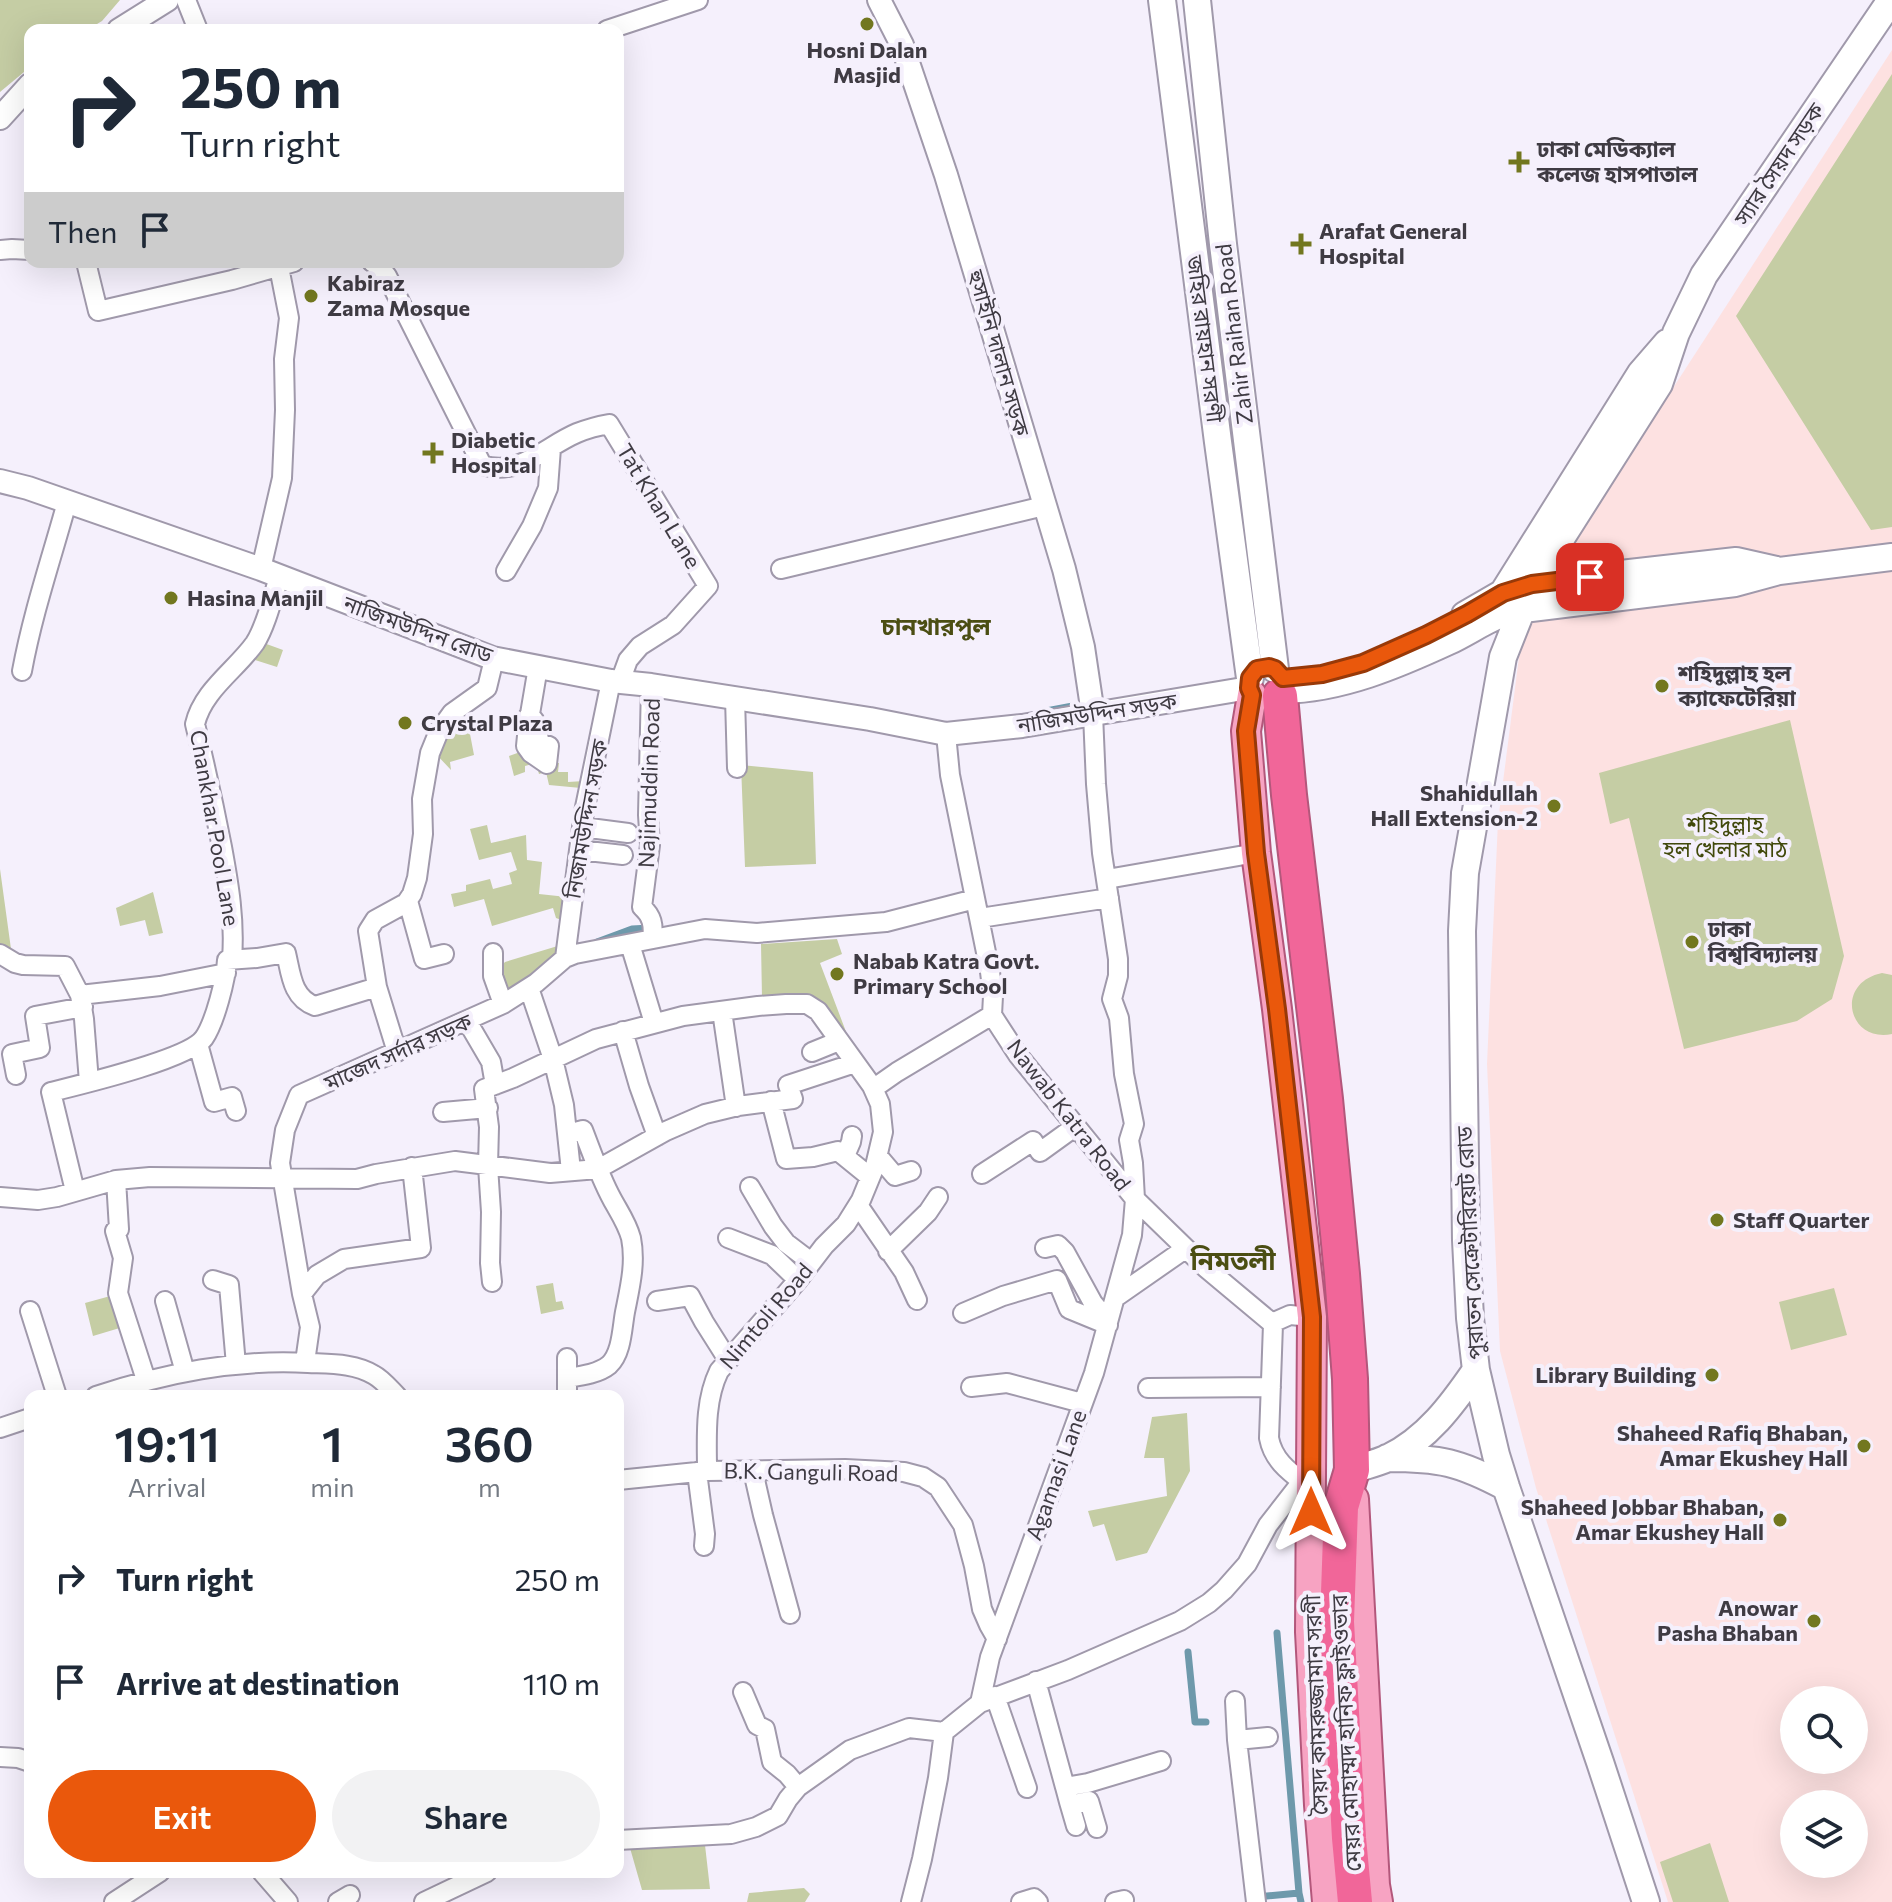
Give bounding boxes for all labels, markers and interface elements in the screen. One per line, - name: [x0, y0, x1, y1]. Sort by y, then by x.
- marker: Hosni Dalan Masjid: [858, 15, 876, 33]
- place label: Hosni Dalan Masjid: [807, 36, 927, 88]
- text: 250 m: [180, 51, 341, 120]
- icon: right: [48, 56, 152, 160]
- street label: স্যার সৈয়দ সড়ক: [1727, 97, 1830, 231]
- text: Turn right: [180, 120, 341, 164]
- place label: ঢাকা মেডিক্যাল কলেজ হাসপাতাল: [1536, 135, 1698, 187]
- marker: ঢাকা মেডিক্যাল কলেজ হাসপাতাল: [1508, 151, 1530, 173]
- icon: arrive: [133, 208, 177, 252]
- text: Then: [48, 212, 117, 249]
- place label: Arafat General Hospital: [1319, 217, 1468, 269]
- marker: Arafat General Hospital: [1290, 233, 1312, 255]
- street label: Zahir Raihan Road: [1209, 242, 1258, 426]
- street label: জহির রায়হান সরণী: [1182, 253, 1229, 425]
- street label: হুসাইনি দালান সড়ক: [963, 266, 1036, 439]
- place label: Kabiraz Zama Mosque: [327, 269, 470, 321]
- marker: Kabiraz Zama Mosque: [302, 287, 320, 305]
- place label: Diabetic Hospital: [451, 426, 537, 478]
- street label: Tat Khan Lane: [612, 438, 707, 573]
- marker: Diabetic Hospital: [422, 442, 444, 464]
- pin: [1556, 543, 1624, 611]
- icon: arrive: [1568, 555, 1612, 599]
- place label: Hasina Manjil: [187, 584, 324, 611]
- marker: Hasina Manjil: [162, 589, 180, 607]
- street label: নাজিমউদ্দিন রোড: [339, 589, 497, 668]
- district label: চানখারপুল: [880, 611, 991, 641]
- place label: শহিদুল্লাহ হল ক্যাফেটেরিয়া: [1677, 659, 1796, 711]
- marker: শহিদুল্লাহ হল ক্যাফেটেরিয়া: [1653, 677, 1671, 695]
- street label: নাজিমউদ্দিন সড়ক: [1014, 687, 1179, 739]
- street label: Najimuddin Road: [632, 698, 665, 868]
- place label: Crystal Plaza: [421, 709, 553, 736]
- marker: Crystal Plaza: [396, 714, 414, 732]
- street label: Chankhar Pool Lane: [185, 728, 246, 928]
- street label: নিজামউদ্দিন সড়ক: [558, 737, 613, 902]
- place label: Shahidullah Hall Extension-2: [1370, 779, 1538, 831]
- marker: Shahidullah Hall Extension-2: [1545, 797, 1563, 815]
- park label: শহিদুল্লাহ হল খেলার মাঠ: [1662, 810, 1788, 862]
- place label: ঢাকা বিশ্ববিদ্যালয়: [1707, 915, 1818, 967]
- marker: ঢাকা বিশ্ববিদ্যালয়: [1683, 933, 1701, 951]
- place label: Nabab Katra Govt. Primary School: [853, 947, 1040, 999]
- marker: Nabab Katra Govt. Primary School: [828, 965, 846, 983]
- street label: মাজেদ সর্দার সড়ক: [319, 1007, 476, 1097]
- street label: Nawab Katra Road: [1002, 1034, 1137, 1196]
- street label: পুরাতন সেক্রেটারিয়েট রোড: [1450, 1125, 1490, 1360]
- place label: Staff Quarter: [1733, 1206, 1870, 1233]
- marker: Staff Quarter: [1708, 1211, 1726, 1229]
- district label: নিমতলী: [1189, 1244, 1276, 1275]
- street label: Nimtoli Road: [713, 1257, 818, 1374]
- place label: Library Building: [1535, 1361, 1696, 1388]
- marker: Library Building: [1703, 1366, 1721, 1384]
- street label: Agamasi Lane: [1019, 1406, 1092, 1544]
- text: 19:11: [114, 1413, 220, 1472]
- text: 1: [322, 1413, 343, 1472]
- text: 360: [445, 1413, 534, 1472]
- place label: Shaheed Rafiq Bhaban, Amar Ekushey Hall: [1617, 1419, 1848, 1471]
- marker: Shaheed Rafiq Bhaban, Amar Ekushey Hall: [1855, 1437, 1873, 1455]
- street label: B.K. Ganguli Road: [723, 1456, 899, 1487]
- position arrow: [1269, 1470, 1353, 1554]
- text: Arrival: [128, 1471, 206, 1502]
- text: min: [310, 1471, 355, 1502]
- text: m: [478, 1471, 501, 1502]
- place label: Shaheed Jobbar Bhaban, Amar Ekushey Hall: [1521, 1493, 1764, 1545]
- marker: Shaheed Jobbar Bhaban, Amar Ekushey Hall: [1771, 1511, 1789, 1529]
- icon: right: [48, 1556, 92, 1600]
- text: Turn right: [116, 1560, 253, 1597]
- text: 250 m: [515, 1560, 600, 1597]
- street label: সৈয়দ কামরুজ্জামান সরণী: [1298, 1593, 1333, 1817]
- street label: মেয়র মোহাম্মদ হানিফ ফ্লাইওভার: [1325, 1593, 1367, 1872]
- place label: Anowar Pasha Bhaban: [1657, 1594, 1798, 1646]
- marker: Anowar Pasha Bhaban: [1805, 1612, 1823, 1630]
- icon: arrive: [48, 1660, 92, 1704]
- text: Arrive at destination: [116, 1664, 400, 1701]
- text: 110 m: [523, 1664, 600, 1701]
- map controls: [1780, 1686, 1868, 1878]
- button: search: [1780, 1686, 1868, 1774]
- button: Exit: [48, 1770, 316, 1862]
- button: Share: [332, 1770, 600, 1862]
- button: layers: [1780, 1790, 1868, 1878]

